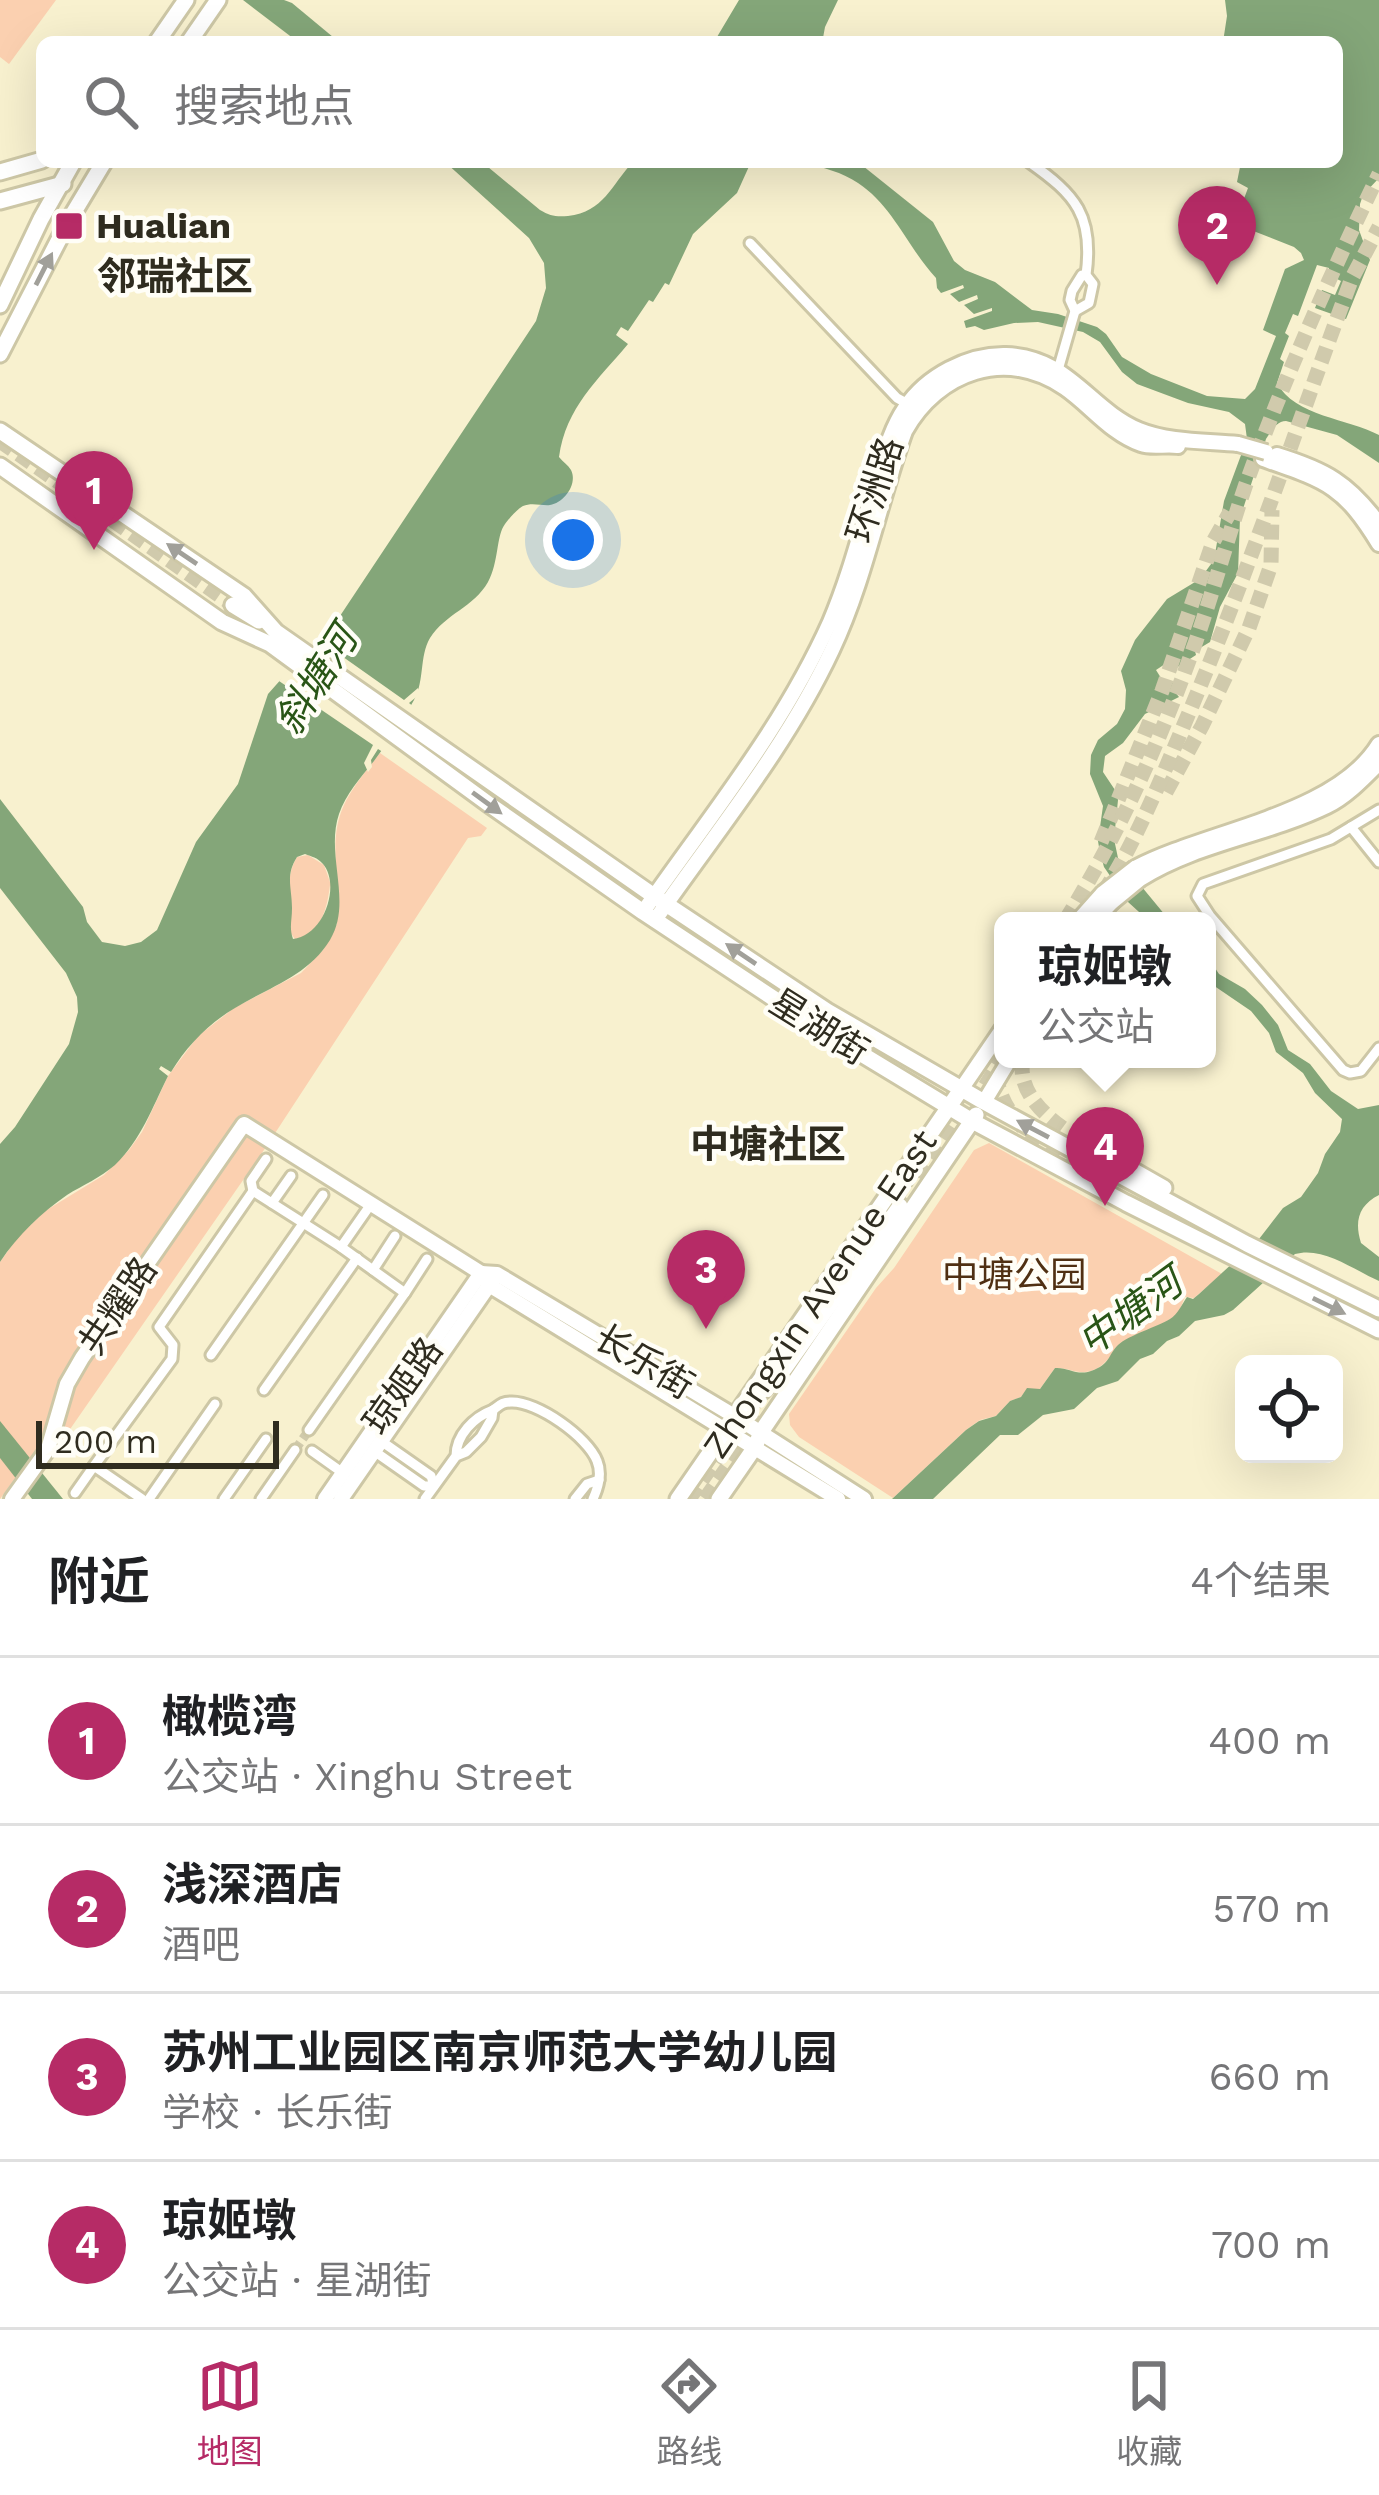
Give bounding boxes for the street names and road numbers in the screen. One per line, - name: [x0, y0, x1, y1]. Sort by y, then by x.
- street label: 环洲路: [838, 432, 912, 548]
- street label: 星湖街: [762, 981, 876, 1073]
- street label: Zhongxin Avenue East: [694, 1122, 946, 1466]
- street label: 共耀路: [70, 1249, 166, 1363]
- street label: 长乐街: [587, 1316, 701, 1408]
- street label: 琼姬路: [355, 1330, 451, 1442]

